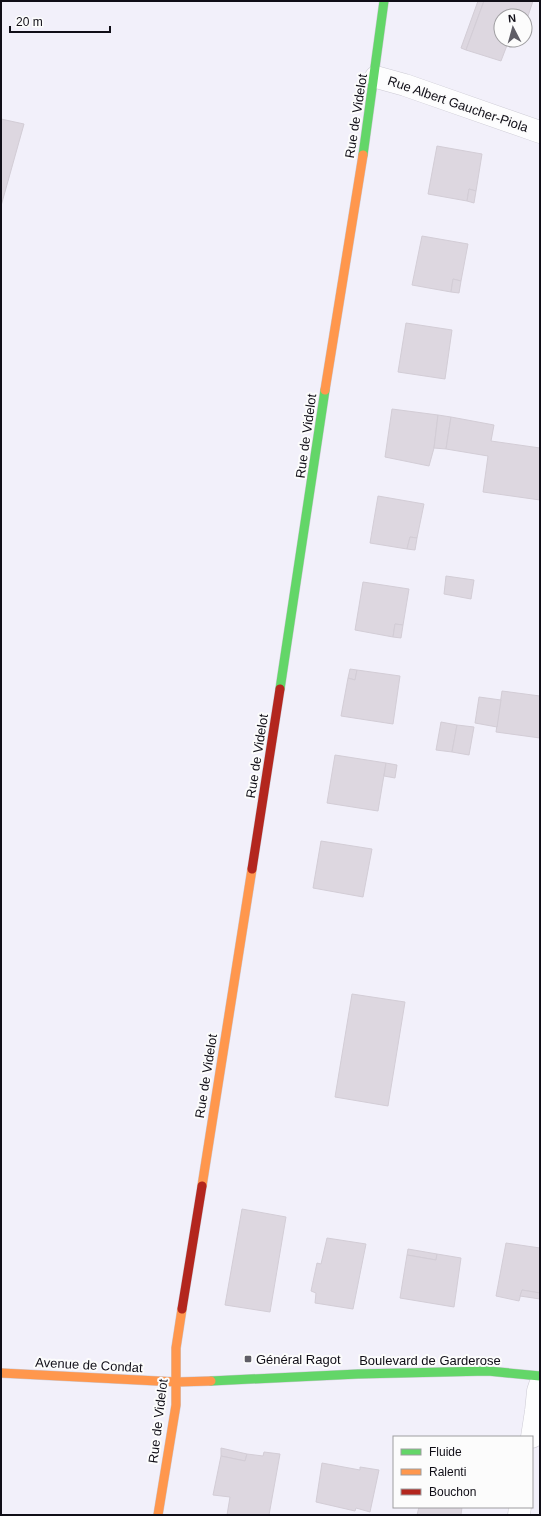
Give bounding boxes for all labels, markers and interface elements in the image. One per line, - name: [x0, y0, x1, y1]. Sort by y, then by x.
- scale bar: [10, 8, 110, 34]
- north arrow: [493, 8, 533, 48]
- text: N: [507, 12, 517, 24]
- text: 20 m: [16, 15, 43, 29]
- street label: Rue de Videlot: [342, 72, 370, 159]
- street label: Rue Albert Gaucher-Piola: [386, 73, 531, 135]
- street label: Rue de Videlot: [293, 392, 319, 479]
- street label: Rue de Videlot: [243, 712, 271, 799]
- street label: Rue de Videlot: [192, 1032, 220, 1119]
- place label: Général Ragot: [256, 1352, 341, 1367]
- street label: Boulevard de Garderose: [359, 1353, 501, 1368]
- marker: Général Ragot: [243, 1354, 253, 1364]
- street label: Avenue de Condat: [35, 1355, 143, 1375]
- street label: Rue de Videlot: [145, 1377, 171, 1464]
- legend: [393, 1436, 533, 1508]
- text: Fluide: [429, 1445, 462, 1459]
- text: Ralenti: [429, 1465, 466, 1479]
- text: Bouchon: [429, 1485, 476, 1499]

